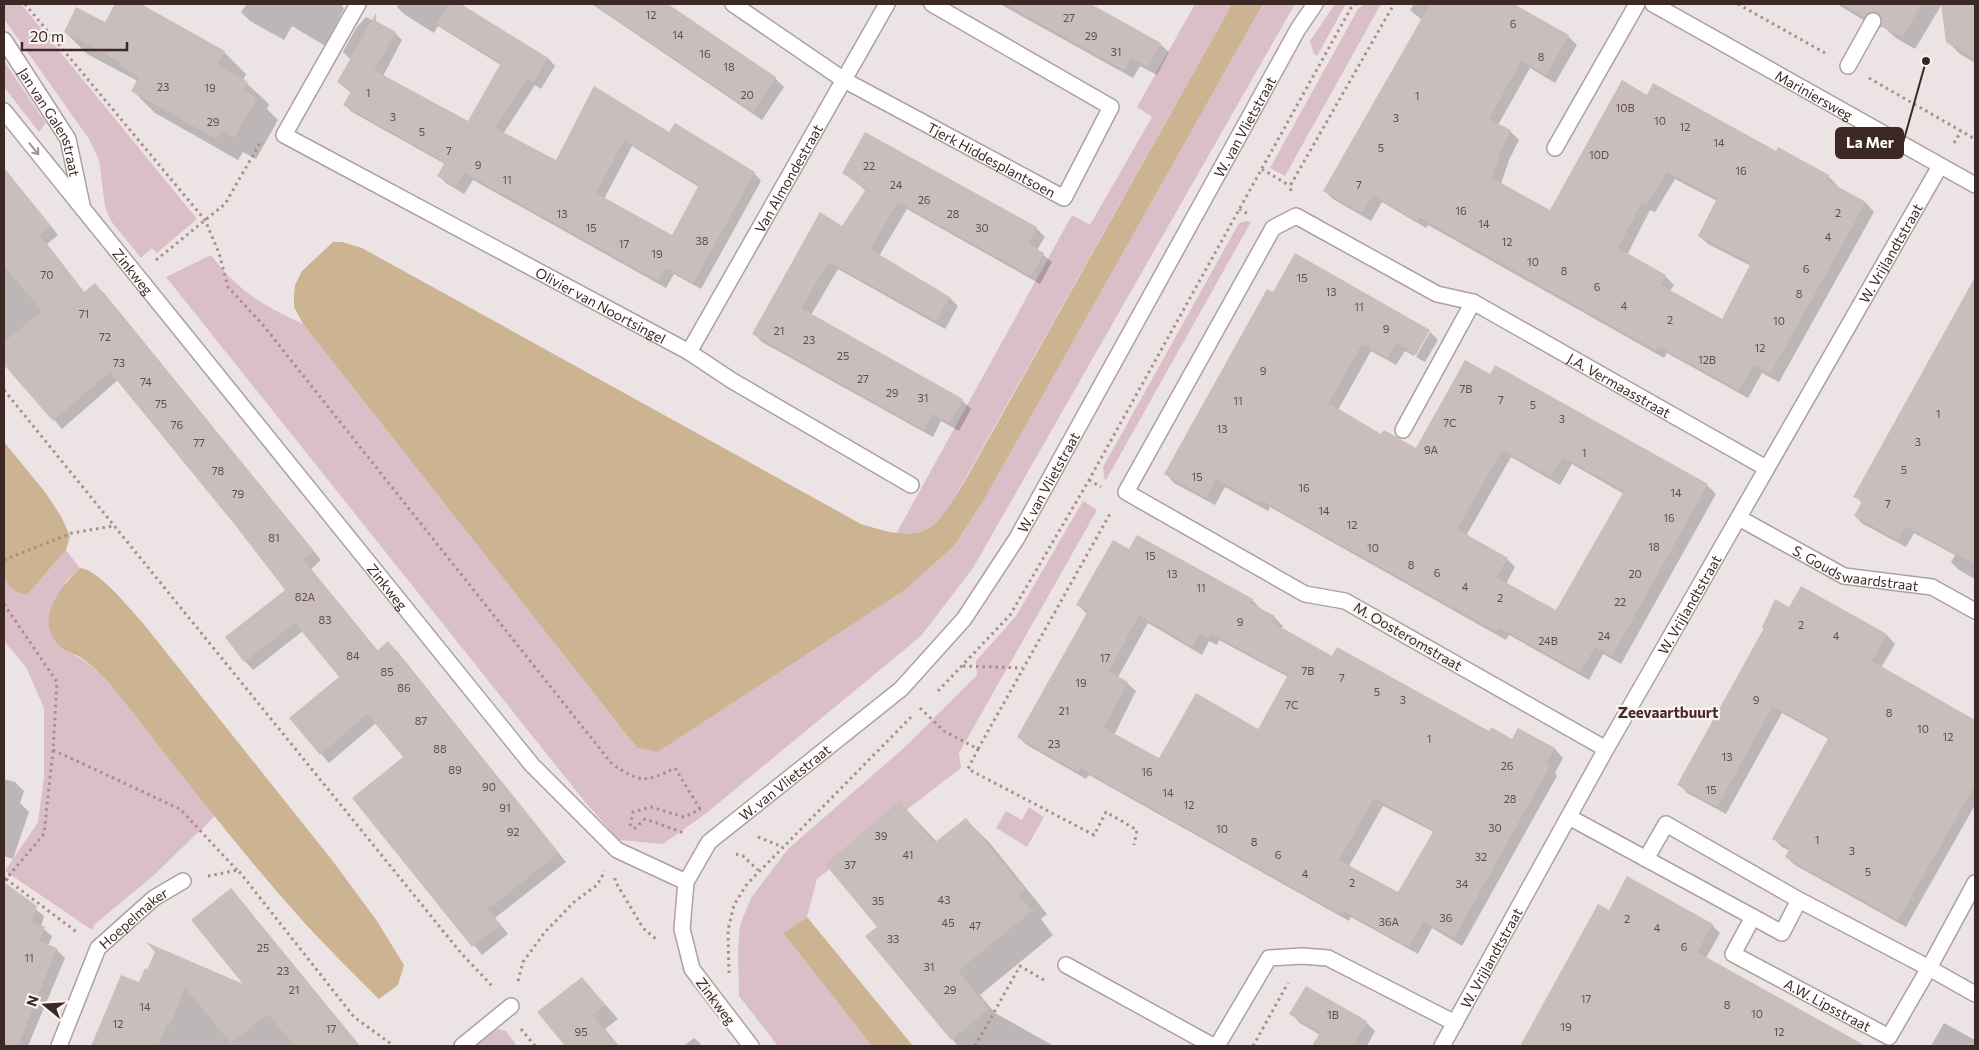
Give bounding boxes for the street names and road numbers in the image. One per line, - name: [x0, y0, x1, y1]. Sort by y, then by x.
- street label: Jan van Galenstraat: [15, 64, 84, 178]
- street label: Mariniersweg: [1772, 66, 1856, 123]
- street label: W. van Vlietstraat: [1210, 73, 1279, 180]
- street label: Tjerk Hiddesplantsoen: [925, 118, 1059, 200]
- street label: Van Almondestraat: [750, 121, 826, 235]
- street label: W. Vrijlandtstraat: [1855, 200, 1926, 306]
- street label: Zinkweg: [110, 245, 157, 298]
- street label: Olivier van Noortsingel: [533, 263, 669, 347]
- street label: J.A. Vermaasstraat: [1565, 349, 1674, 421]
- street label: W. van Vlietstraat: [1013, 428, 1083, 535]
- street label: S. Goudswaardstraat: [1790, 541, 1920, 594]
- street label: W. Vrijlandtstraat: [1654, 551, 1724, 657]
- street label: Zinkweg: [364, 560, 412, 613]
- street label: M. Oosteromstraat: [1351, 598, 1465, 674]
- street label: W. van Vlietstraat: [735, 740, 834, 824]
- street label: Hoepelmaker: [95, 883, 171, 952]
- street label: W. Vrijlandtstraat: [1456, 904, 1525, 1011]
- street label: Zinkweg: [693, 974, 739, 1028]
- street label: A.W. Lipsstraat: [1782, 975, 1874, 1035]

